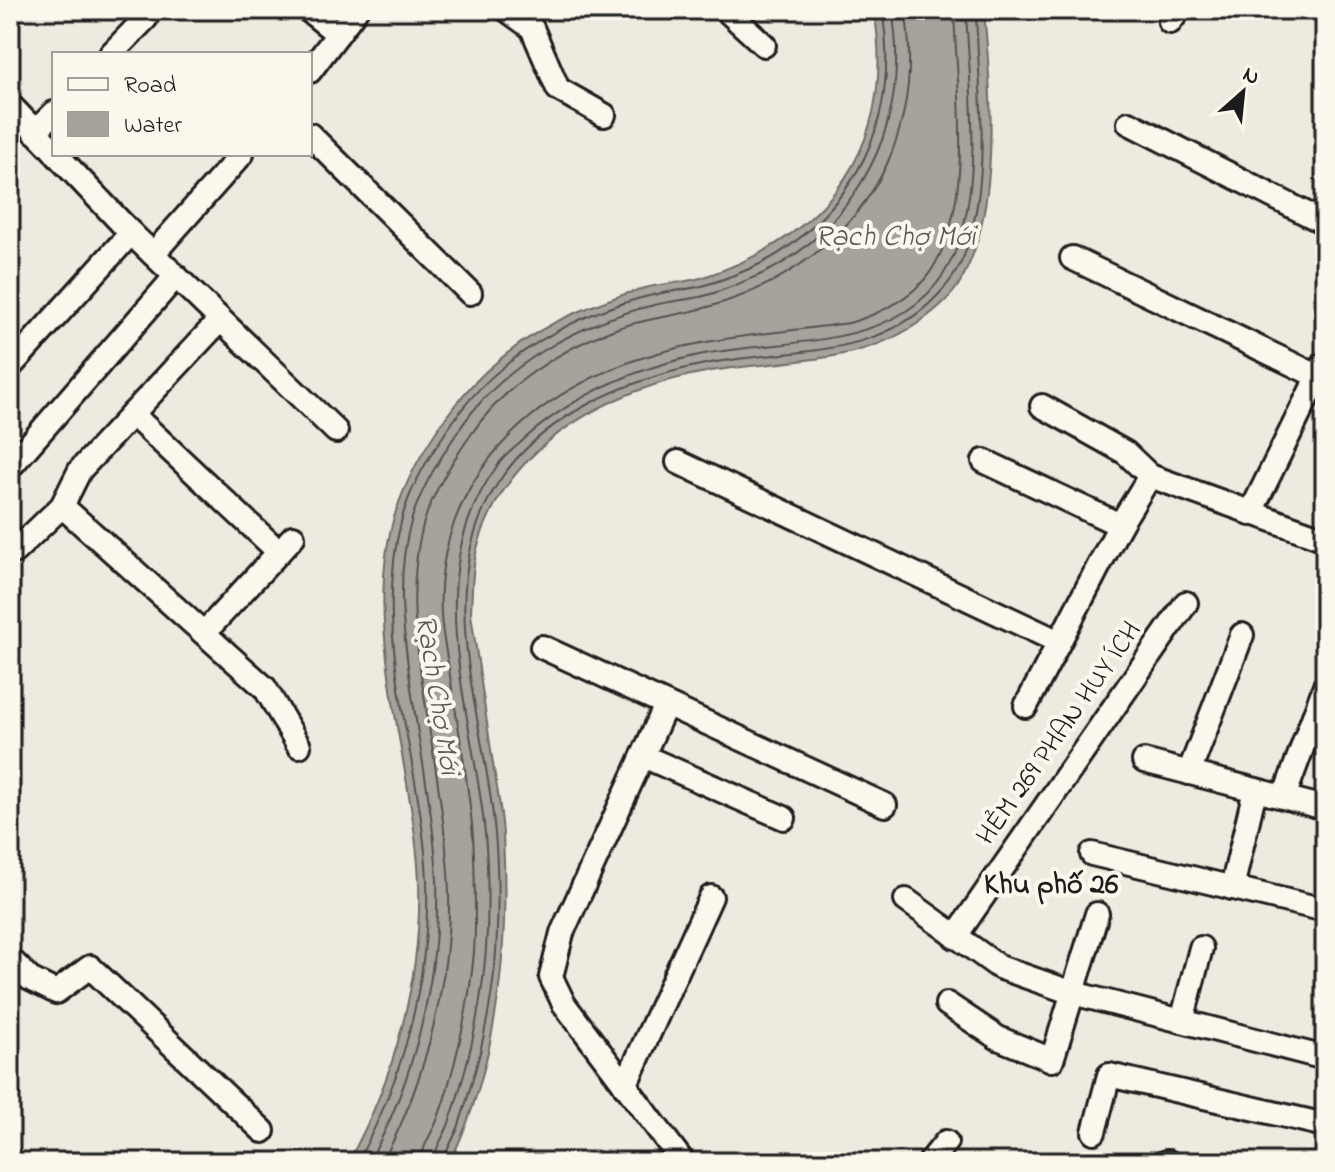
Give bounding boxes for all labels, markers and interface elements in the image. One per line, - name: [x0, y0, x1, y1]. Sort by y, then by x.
- legend: [52, 52, 312, 156]
- north arrow: [1203, 52, 1283, 132]
- text: N: [1237, 59, 1265, 94]
- text: Road: [124, 69, 177, 104]
- text: Water: [124, 109, 182, 144]
- water label: Rạch Chợ Mới: [815, 216, 978, 260]
- water label: Rạch Chợ Mới: [402, 612, 471, 780]
- street label: HẺM 269 PHAN HUY ÍCH: [967, 614, 1153, 854]
- district label: Khu phố 26: [984, 864, 1119, 908]

